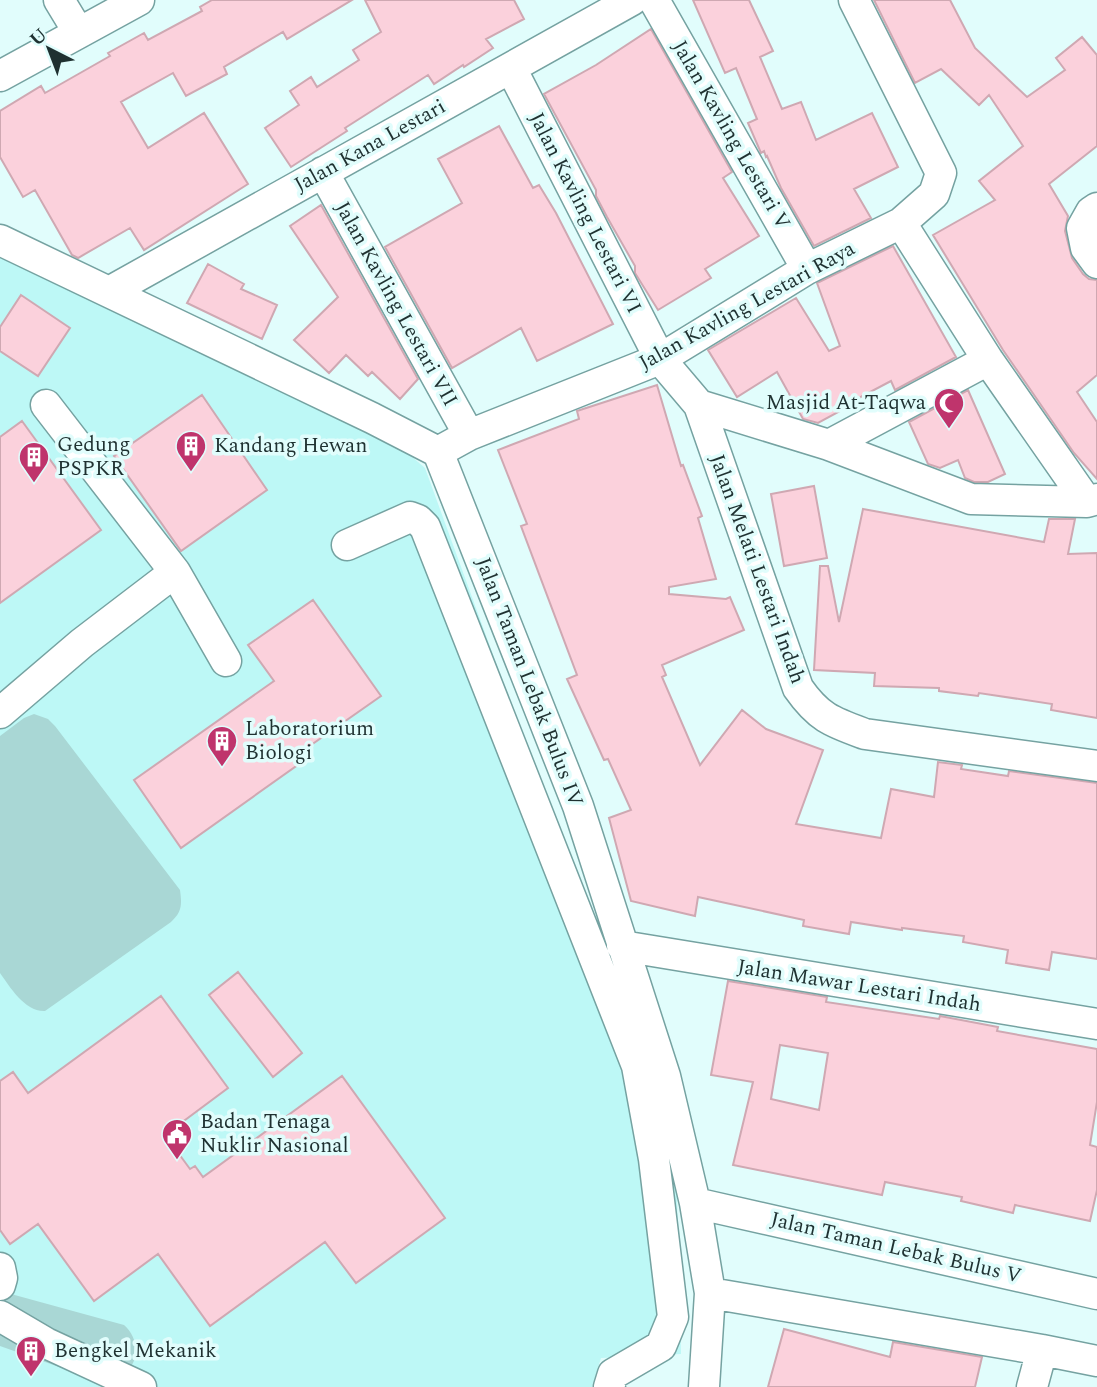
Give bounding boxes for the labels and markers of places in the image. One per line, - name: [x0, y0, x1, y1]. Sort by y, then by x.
- mosque icon: Masjid At-Taqwa: [932, 386, 966, 430]
- place label: Masjid At-Taqwa: [766, 387, 927, 419]
- place label: Gedung PSPKR: [57, 429, 130, 485]
- building icon: Kandang Hewan: [174, 429, 208, 473]
- place label: Kandang Hewan: [214, 430, 368, 462]
- building icon: Gedung PSPKR: [17, 440, 51, 484]
- place label: Laboratorium Biologi: [245, 713, 374, 769]
- building icon: Laboratorium Biologi: [205, 724, 239, 768]
- place label: Badan Tenaga Nuklir Nasional: [200, 1106, 349, 1162]
- public building icon: Badan Tenaga Nuklir Nasional: [160, 1117, 194, 1161]
- building icon: Bengkel Mekanik: [14, 1334, 48, 1378]
- place label: Bengkel Mekanik: [54, 1335, 217, 1367]

